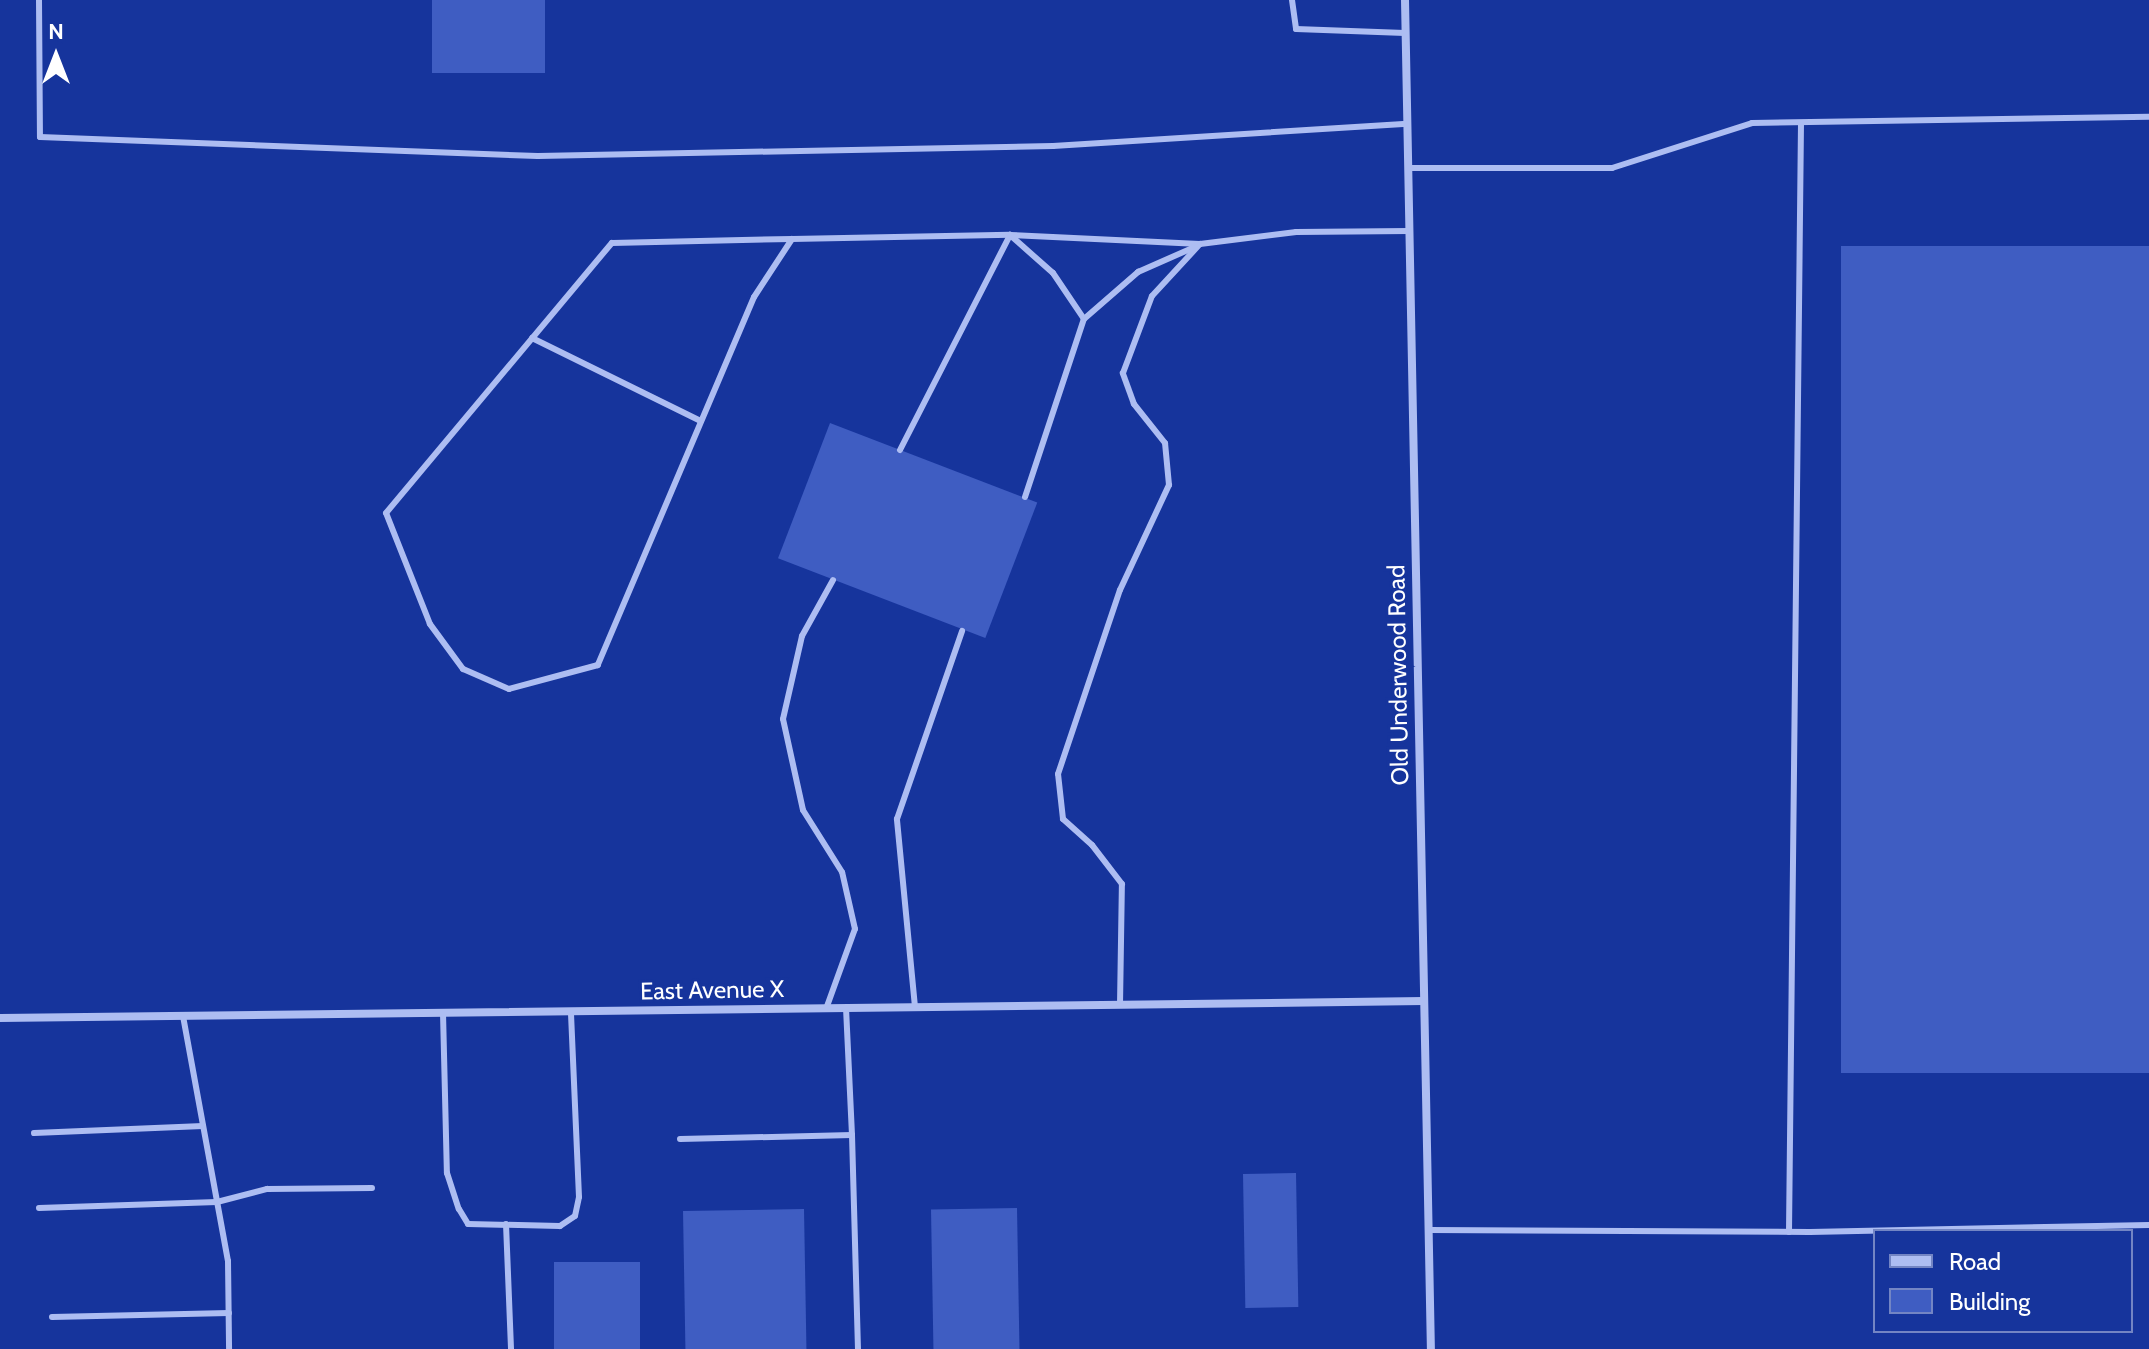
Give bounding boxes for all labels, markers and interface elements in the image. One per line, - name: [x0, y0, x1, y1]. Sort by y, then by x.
- north arrow: [16, 16, 96, 96]
- text: N: [48, 18, 64, 45]
- street label: Old Underwood Road: [1382, 564, 1414, 786]
- street label: East Avenue X: [640, 974, 784, 1006]
- legend: [1873, 1229, 2133, 1333]
- text: Road: [1949, 1247, 2001, 1276]
- text: Building: [1949, 1287, 2030, 1316]

